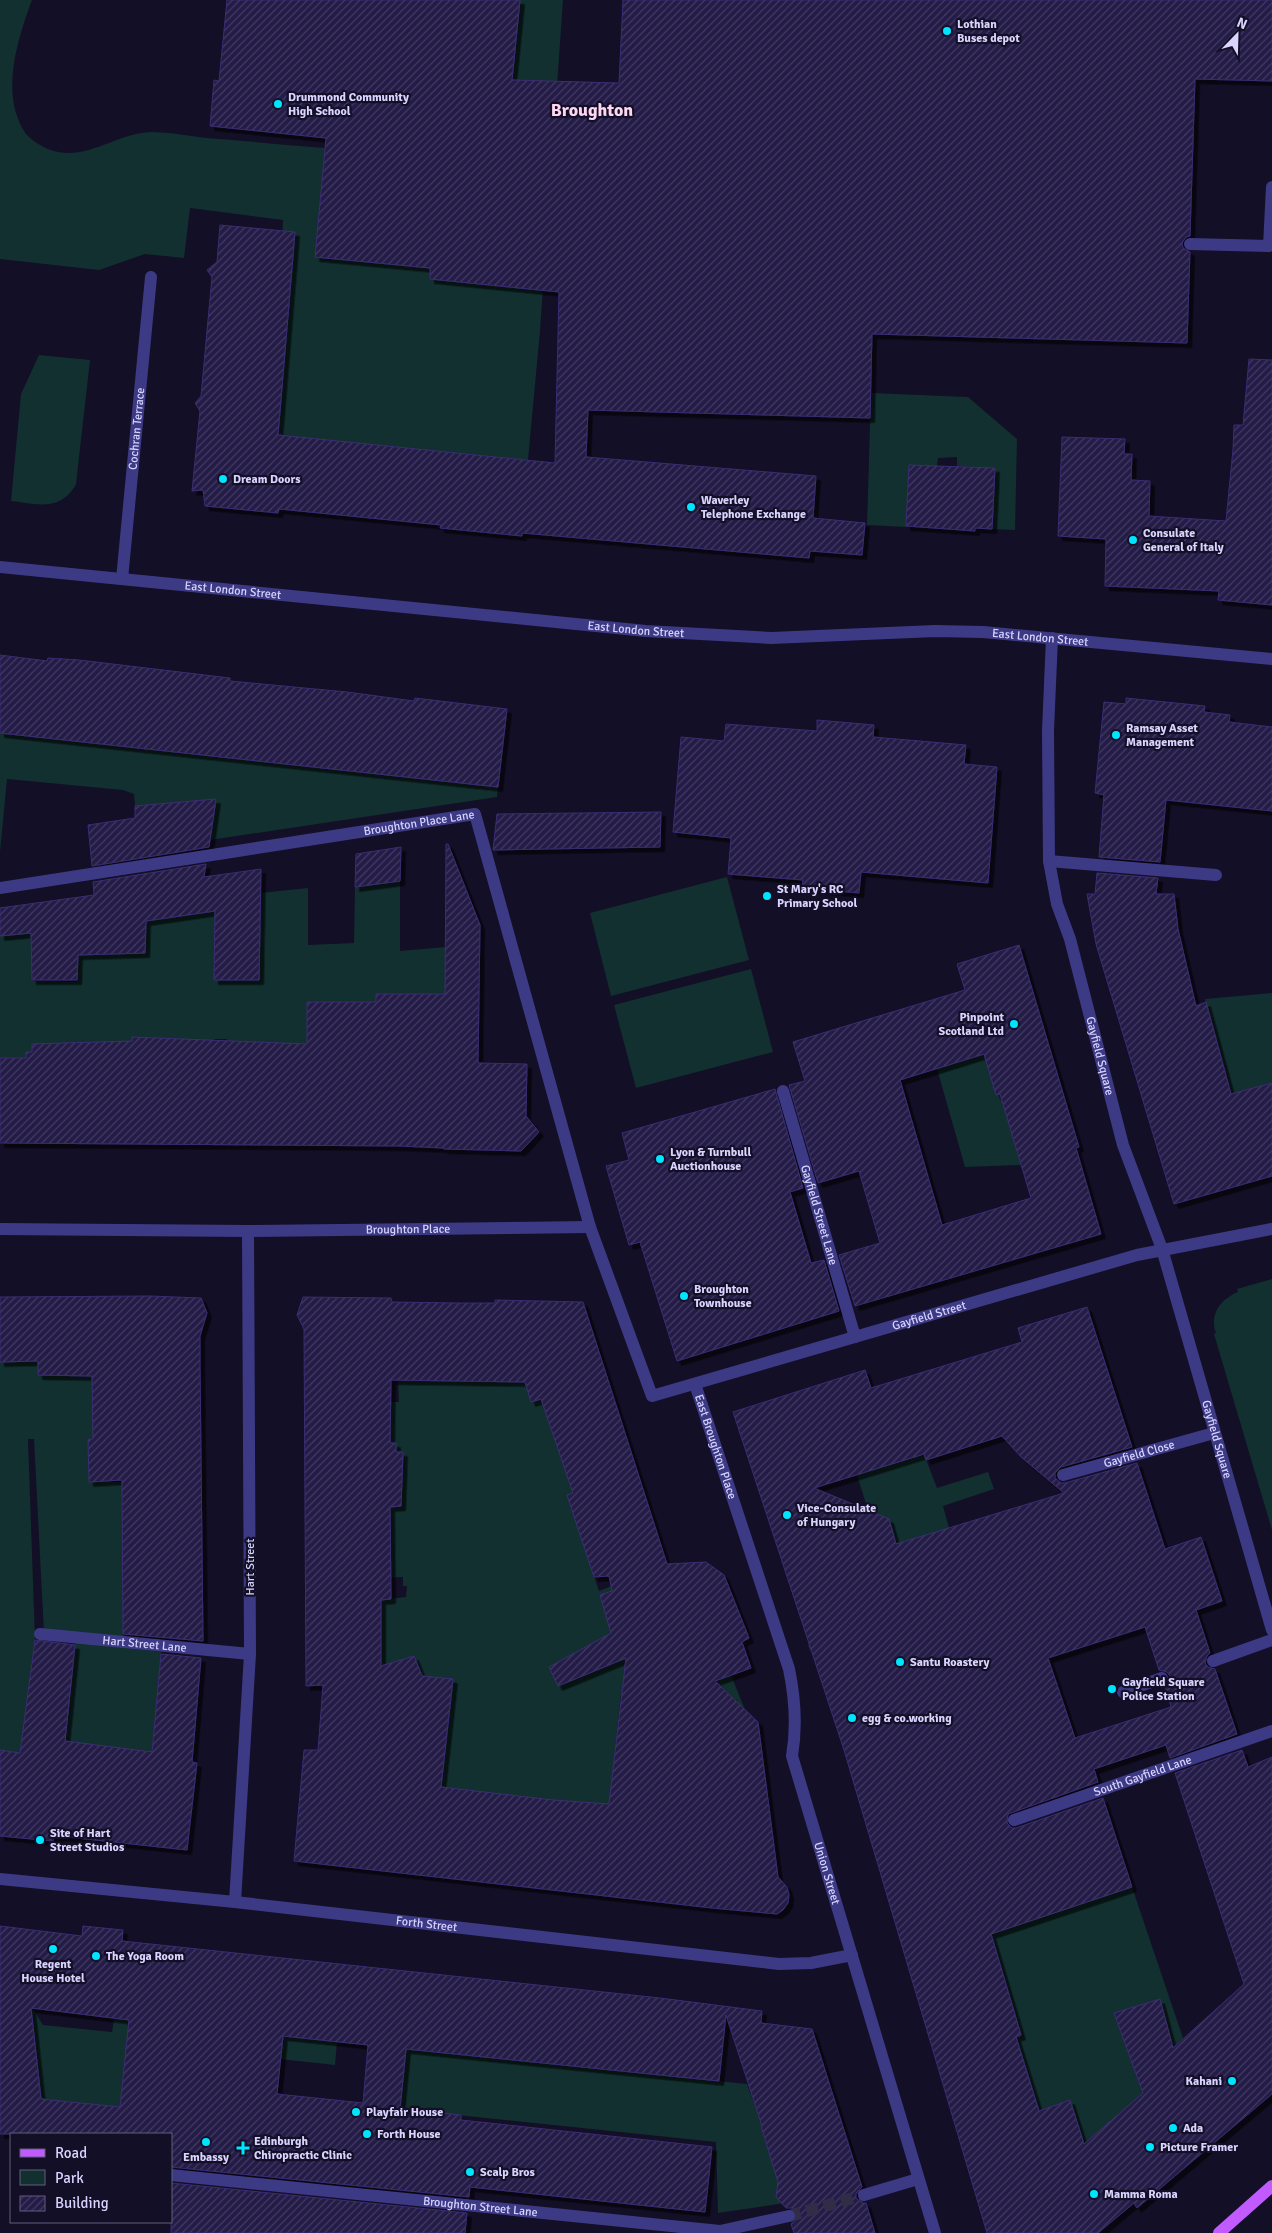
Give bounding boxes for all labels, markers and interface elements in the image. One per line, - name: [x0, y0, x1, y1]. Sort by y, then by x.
- north arrow: [1212, 10, 1262, 60]
- text: N: [1234, 14, 1250, 33]
- place label: Lothian Buses depot: [957, 17, 1020, 46]
- marker: Lothian Buses depot: [941, 25, 953, 37]
- place label: Drummond Community High School: [288, 90, 409, 119]
- marker: Drummond Community High School: [272, 98, 284, 110]
- district label: Broughton: [551, 99, 633, 121]
- street label: Cochran Terrace: [126, 387, 148, 471]
- place label: Dream Doors: [233, 472, 301, 487]
- marker: Dream Doors: [217, 473, 229, 485]
- place label: Waverley Telephone Exchange: [701, 493, 806, 522]
- marker: Waverley Telephone Exchange: [685, 501, 697, 513]
- place label: Consulate General of Italy: [1143, 526, 1224, 555]
- marker: Consulate General of Italy: [1127, 534, 1139, 546]
- street label: East London Street: [184, 578, 282, 603]
- street label: East London Street: [587, 618, 685, 641]
- street label: East London Street: [991, 626, 1089, 650]
- place label: Ramsay Asset Management: [1126, 721, 1198, 750]
- marker: Ramsay Asset Management: [1110, 729, 1122, 741]
- street label: Broughton Place Lane: [363, 807, 476, 839]
- place label: St Mary's RC Primary School: [777, 882, 858, 911]
- marker: St Mary's RC Primary School: [761, 890, 773, 902]
- place label: Pinpoint Scotland Ltd: [938, 1010, 1005, 1039]
- street label: Gayfield Square: [1082, 1015, 1117, 1097]
- marker: Pinpoint Scotland Ltd: [1008, 1018, 1020, 1030]
- place label: Lyon & Turnbull Auctionhouse: [670, 1145, 751, 1174]
- marker: Lyon & Turnbull Auctionhouse: [654, 1153, 666, 1165]
- street label: Gayfield Street Lane: [797, 1163, 841, 1267]
- street label: Broughton Place: [366, 1222, 450, 1238]
- place label: Broughton Townhouse: [694, 1282, 752, 1311]
- marker: Broughton Townhouse: [678, 1290, 690, 1302]
- street label: Gayfield Street: [891, 1298, 968, 1334]
- street label: East Broughton Place: [691, 1392, 739, 1501]
- street label: Gayfield Square: [1198, 1399, 1235, 1480]
- street label: Gayfield Close: [1102, 1437, 1176, 1471]
- place label: Vice-Consulate of Hungary: [797, 1501, 876, 1530]
- marker: Vice-Consulate of Hungary: [781, 1509, 793, 1521]
- street label: Hart Street: [243, 1539, 258, 1595]
- street label: Hart Street Lane: [102, 1633, 187, 1656]
- place label: Santu Roastery: [910, 1655, 990, 1670]
- marker: Santu Roastery: [894, 1656, 906, 1668]
- place label: Gayfield Square Police Station: [1122, 1675, 1205, 1704]
- marker: Gayfield Square Police Station: [1106, 1683, 1118, 1695]
- place label: egg & co.working: [862, 1711, 952, 1726]
- marker: egg & co.working: [846, 1712, 858, 1724]
- street label: South Gayfield Lane: [1092, 1752, 1194, 1800]
- place label: Site of Hart Street Studios: [50, 1826, 125, 1855]
- marker: Site of Hart Street Studios: [34, 1834, 46, 1846]
- street label: Union Street: [810, 1840, 843, 1906]
- street label: Forth Street: [395, 1913, 458, 1935]
- marker: Regent House Hotel: [47, 1943, 59, 1955]
- place label: The Yoga Room: [106, 1949, 184, 1964]
- marker: The Yoga Room: [90, 1950, 102, 1962]
- place label: Regent House Hotel: [21, 1957, 85, 1986]
- place label: Kahani: [1186, 2074, 1222, 2089]
- marker: Kahani: [1226, 2075, 1238, 2087]
- place label: Playfair House: [366, 2105, 443, 2120]
- marker: Playfair House: [350, 2106, 362, 2118]
- place label: Ada: [1183, 2121, 1203, 2136]
- marker: Ada: [1167, 2122, 1179, 2134]
- place label: Forth House: [377, 2127, 441, 2142]
- marker: Forth House: [361, 2128, 373, 2140]
- legend: [10, 2133, 172, 2223]
- place label: Edinburgh Chiropractic Clinic: [254, 2134, 352, 2163]
- marker: Embassy: [200, 2136, 212, 2148]
- place label: Picture Framer: [1160, 2140, 1238, 2155]
- marker: Edinburgh Chiropractic Clinic: [236, 2141, 250, 2155]
- marker: Picture Framer: [1144, 2141, 1156, 2153]
- text: Road: [55, 2144, 87, 2162]
- place label: Embassy: [183, 2150, 229, 2165]
- place label: Scalp Bros: [480, 2165, 536, 2180]
- marker: Scalp Bros: [464, 2166, 476, 2178]
- text: Park: [55, 2169, 84, 2187]
- place label: Mamma Roma: [1104, 2187, 1178, 2202]
- marker: Mamma Roma: [1088, 2188, 1100, 2200]
- text: Building: [55, 2194, 109, 2212]
- street label: Broughton Street Lane: [422, 2194, 538, 2220]

